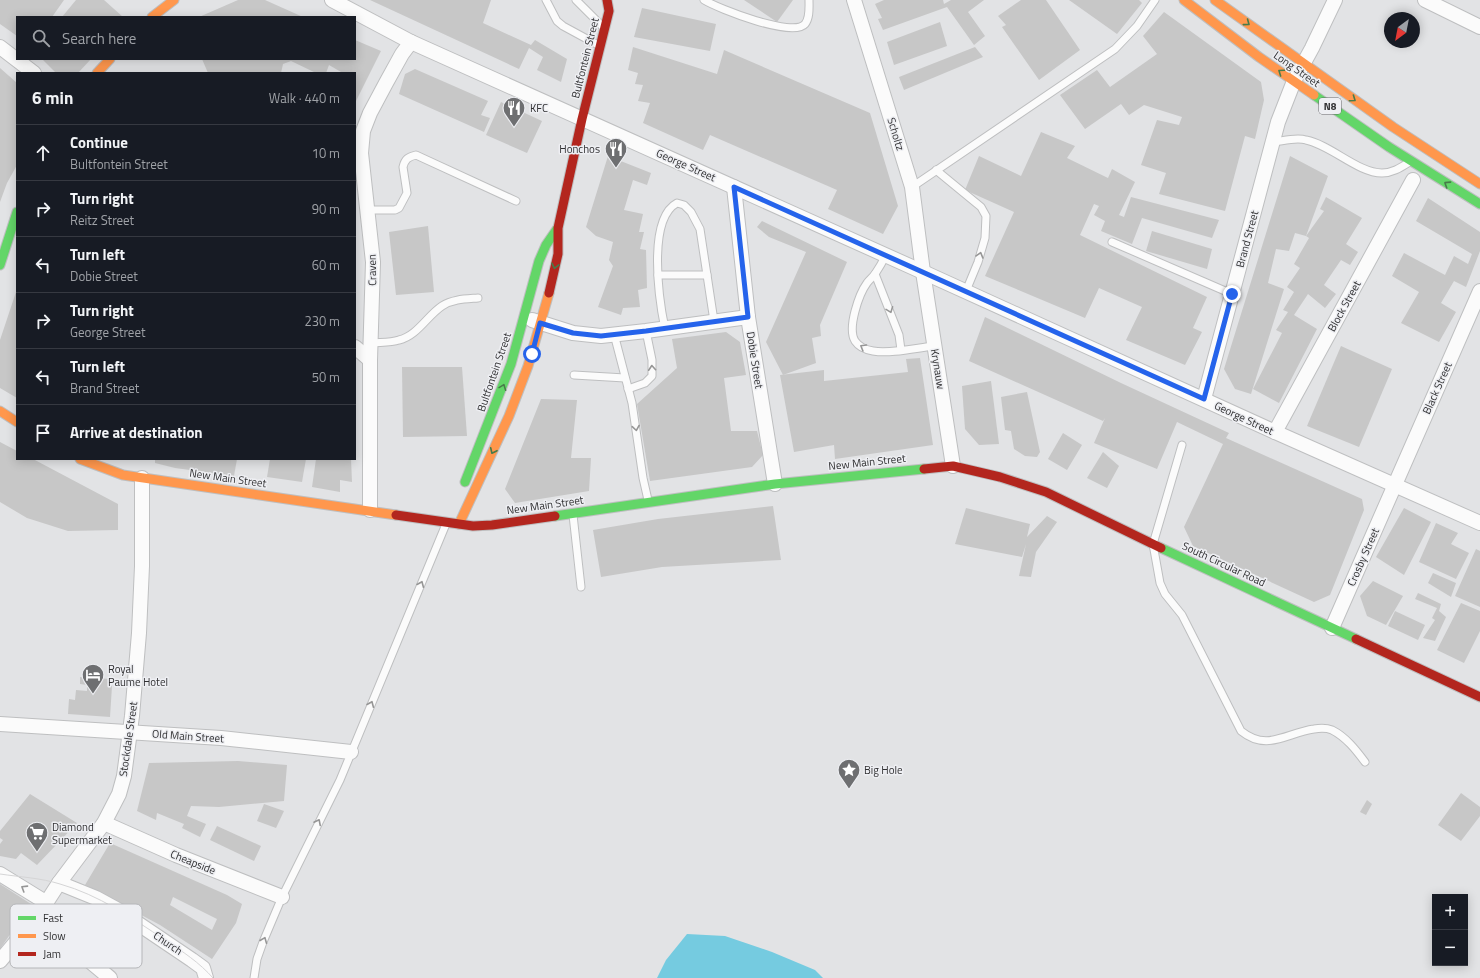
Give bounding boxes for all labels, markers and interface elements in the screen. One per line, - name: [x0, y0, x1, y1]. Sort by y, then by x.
- north arrow: [1384, 12, 1420, 48]
- search box: [16, 16, 356, 60]
- street label: Bultfontein Street: [567, 16, 603, 100]
- one-way arrow: [1242, 19, 1249, 26]
- icon: search: [30, 27, 52, 49]
- text: Search here: [62, 27, 136, 50]
- street label: Long Street: [1271, 47, 1324, 91]
- one-way arrow: [1278, 69, 1285, 77]
- text: 6 min: [32, 85, 73, 111]
- text: Walk · 440 m: [269, 88, 340, 108]
- one-way arrow: [1348, 94, 1355, 101]
- restaurant icon: KFC: [501, 95, 527, 128]
- road number: N8: [1319, 98, 1341, 114]
- place label: KFC: [530, 100, 548, 116]
- street label: Scholtz: [883, 115, 909, 153]
- text: Continue: [70, 131, 128, 154]
- restaurant icon: Honchos: [603, 136, 629, 169]
- place label: Honchos: [559, 141, 600, 157]
- icon: ahead: [32, 142, 54, 164]
- text: 10 m: [312, 143, 340, 163]
- street label: George Street: [654, 145, 719, 185]
- text: Bultfontein Street: [70, 154, 168, 174]
- one-way arrow: [1444, 181, 1451, 188]
- text: Turn right: [70, 187, 134, 210]
- icon: right: [32, 198, 54, 220]
- text: 90 m: [312, 199, 340, 219]
- street label: Brand Street: [1232, 209, 1262, 269]
- text: Reitz Street: [70, 210, 134, 230]
- text: Turn left: [70, 243, 125, 266]
- one-way arrow: [975, 252, 984, 259]
- icon: left: [32, 254, 54, 276]
- street label: Craven: [364, 254, 380, 286]
- text: 60 m: [312, 255, 340, 275]
- one-way arrow: [551, 263, 560, 269]
- text: Dobie Street: [70, 266, 138, 286]
- street label: Block Street: [1323, 278, 1365, 334]
- route end: [1223, 285, 1241, 303]
- text: Turn right: [70, 299, 134, 322]
- one-way arrow: [885, 306, 893, 313]
- icon: right: [32, 310, 54, 332]
- text: 230 m: [304, 311, 340, 331]
- text: George Street: [70, 322, 145, 342]
- street label: Bultfontein Street: [473, 330, 515, 414]
- street label: Dobie Street: [743, 330, 767, 390]
- one-way arrow: [860, 344, 867, 351]
- route start: [523, 345, 541, 363]
- street label: Krynauw: [927, 348, 949, 391]
- text: Turn left: [70, 355, 125, 378]
- street label: Black Street: [1418, 359, 1456, 417]
- one-way arrow: [648, 364, 657, 371]
- icon: left: [32, 366, 54, 388]
- text: 50 m: [312, 367, 340, 387]
- text: Brand Street: [70, 378, 139, 398]
- one-way arrow: [498, 383, 506, 390]
- street label: George Street: [1212, 397, 1276, 439]
- text: Arrive at destination: [70, 421, 203, 444]
- icon: arrive: [32, 422, 54, 444]
- one-way arrow: [631, 425, 640, 431]
- one-way arrow: [490, 447, 498, 455]
- street label: New Main Street: [828, 450, 907, 474]
- street label: New Main Street: [188, 465, 268, 491]
- street label: New Main Street: [505, 492, 585, 518]
- street label: Crosby Street: [1343, 525, 1383, 589]
- street label: South Circular Road: [1180, 538, 1269, 590]
- one-way arrow: [417, 580, 425, 587]
- place label: Royal Paume Hotel: [108, 661, 168, 690]
- hotel icon: Royal Paume Hotel: [80, 662, 106, 695]
- street label: Stockdale Street: [115, 700, 141, 778]
- one-way arrow: [367, 700, 375, 707]
- street label: Old Main Street: [152, 726, 225, 746]
- place icon: Big Hole: [836, 757, 862, 790]
- place label: Big Hole: [864, 762, 903, 778]
- place label: Diamond Supermarket: [52, 819, 112, 848]
- one-way arrow: [314, 819, 321, 827]
- supermarket icon: Diamond Supermarket: [24, 820, 50, 853]
- street label: Cheapside: [168, 846, 218, 879]
- one-way arrow: [21, 886, 28, 893]
- map controls: [1432, 894, 1468, 966]
- button: +: [1432, 894, 1468, 930]
- legend: [10, 904, 142, 968]
- text: Fast: [43, 910, 63, 926]
- street label: Church: [150, 927, 186, 959]
- text: Slow: [43, 928, 66, 944]
- button: −: [1432, 930, 1468, 966]
- one-way arrow: [259, 937, 267, 945]
- text: Jam: [43, 946, 61, 962]

